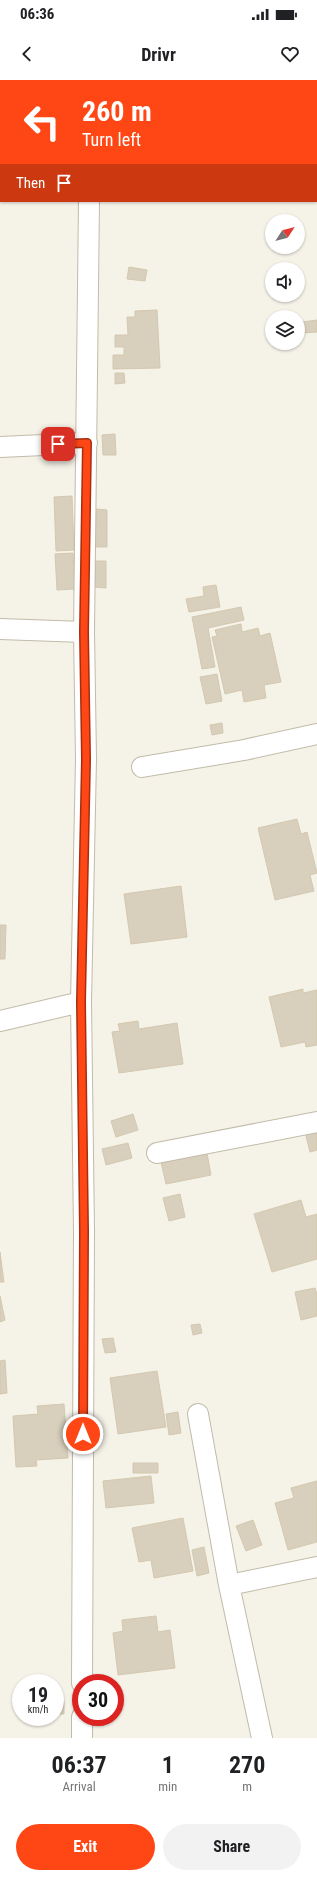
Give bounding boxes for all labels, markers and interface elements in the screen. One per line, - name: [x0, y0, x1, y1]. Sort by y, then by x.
- text: 06:36: [20, 5, 54, 23]
- icon: back: [16, 43, 38, 65]
- icon: heart: [279, 43, 301, 65]
- text: Drivr: [141, 44, 176, 65]
- text: 260 m: [82, 95, 152, 128]
- icon: left: [16, 96, 68, 148]
- text: Turn left: [82, 129, 141, 150]
- icon: arrive: [53, 172, 75, 194]
- text: Then: [16, 174, 45, 192]
- north arrow: [265, 214, 305, 254]
- map controls: [265, 214, 305, 350]
- button: sound: [265, 262, 305, 302]
- button: layers: [265, 310, 305, 350]
- pin: [41, 427, 75, 461]
- icon: arrive: [47, 433, 69, 455]
- position arrow: [62, 1413, 104, 1455]
- speed limit sign: 30: [72, 1674, 124, 1726]
- text: 19: [28, 1683, 48, 1707]
- text: km/h: [28, 1704, 48, 1715]
- text: 06:37: [52, 1751, 107, 1779]
- text: 1: [162, 1751, 174, 1779]
- text: 270: [229, 1751, 265, 1779]
- text: Arrival: [63, 1779, 96, 1794]
- text: min: [158, 1779, 177, 1794]
- text: m: [242, 1779, 252, 1794]
- button: Exit: [16, 1824, 155, 1870]
- button: Share: [163, 1824, 301, 1870]

